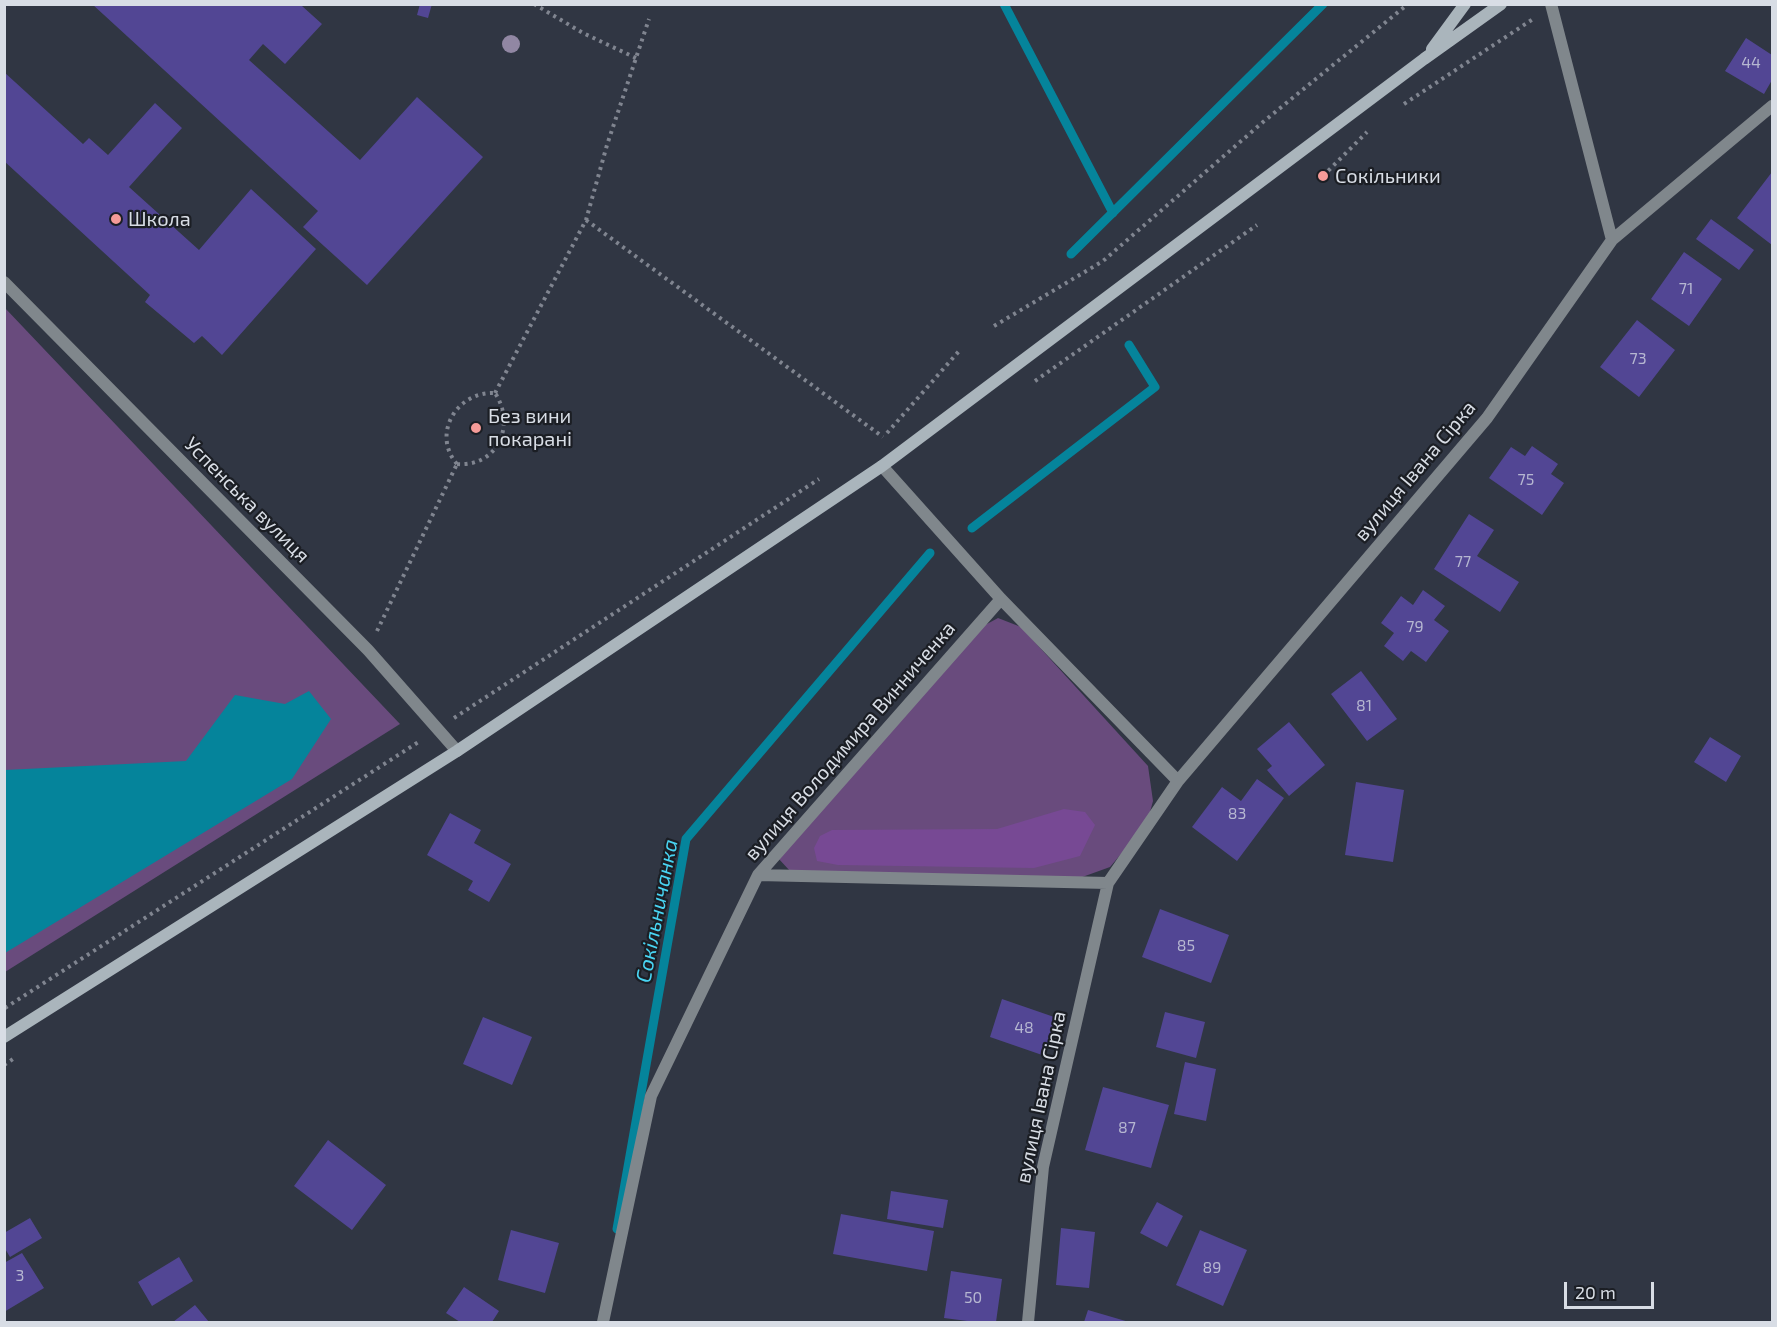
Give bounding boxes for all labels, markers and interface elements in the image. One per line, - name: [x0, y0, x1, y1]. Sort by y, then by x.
- house number: 44: [1741, 53, 1761, 73]
- place label: Сокільники: [1335, 164, 1441, 188]
- marker: Сокільники: [1316, 169, 1330, 183]
- place label: Школа: [128, 207, 191, 231]
- marker: Школа: [109, 212, 123, 226]
- house number: 71: [1679, 279, 1693, 299]
- house number: 73: [1629, 349, 1647, 369]
- street label: вулиця Івана Сірка: [1349, 396, 1481, 546]
- place label: Без вини покарані: [488, 404, 572, 451]
- marker: Без вини покарані: [469, 421, 483, 435]
- street label: Успенська вулиця: [179, 432, 315, 568]
- house number: 75: [1518, 470, 1534, 490]
- house number: 77: [1455, 552, 1471, 572]
- street label: вулиця Володимира Винниченка: [740, 617, 960, 865]
- house number: 79: [1406, 617, 1424, 637]
- house number: 81: [1356, 696, 1372, 716]
- house number: 83: [1228, 804, 1246, 824]
- water label: Сокільничанка: [631, 837, 683, 985]
- house number: 85: [1177, 936, 1195, 956]
- street label: вулиця Івана Сірка: [1011, 1009, 1071, 1185]
- house number: 48: [1014, 1018, 1034, 1038]
- house number: 87: [1118, 1118, 1136, 1138]
- house number: 89: [1203, 1258, 1221, 1278]
- house number: 3: [16, 1266, 24, 1286]
- scale bar: [1567, 1270, 1657, 1308]
- text: 20 m: [1575, 1281, 1616, 1303]
- house number: 50: [964, 1288, 982, 1308]

